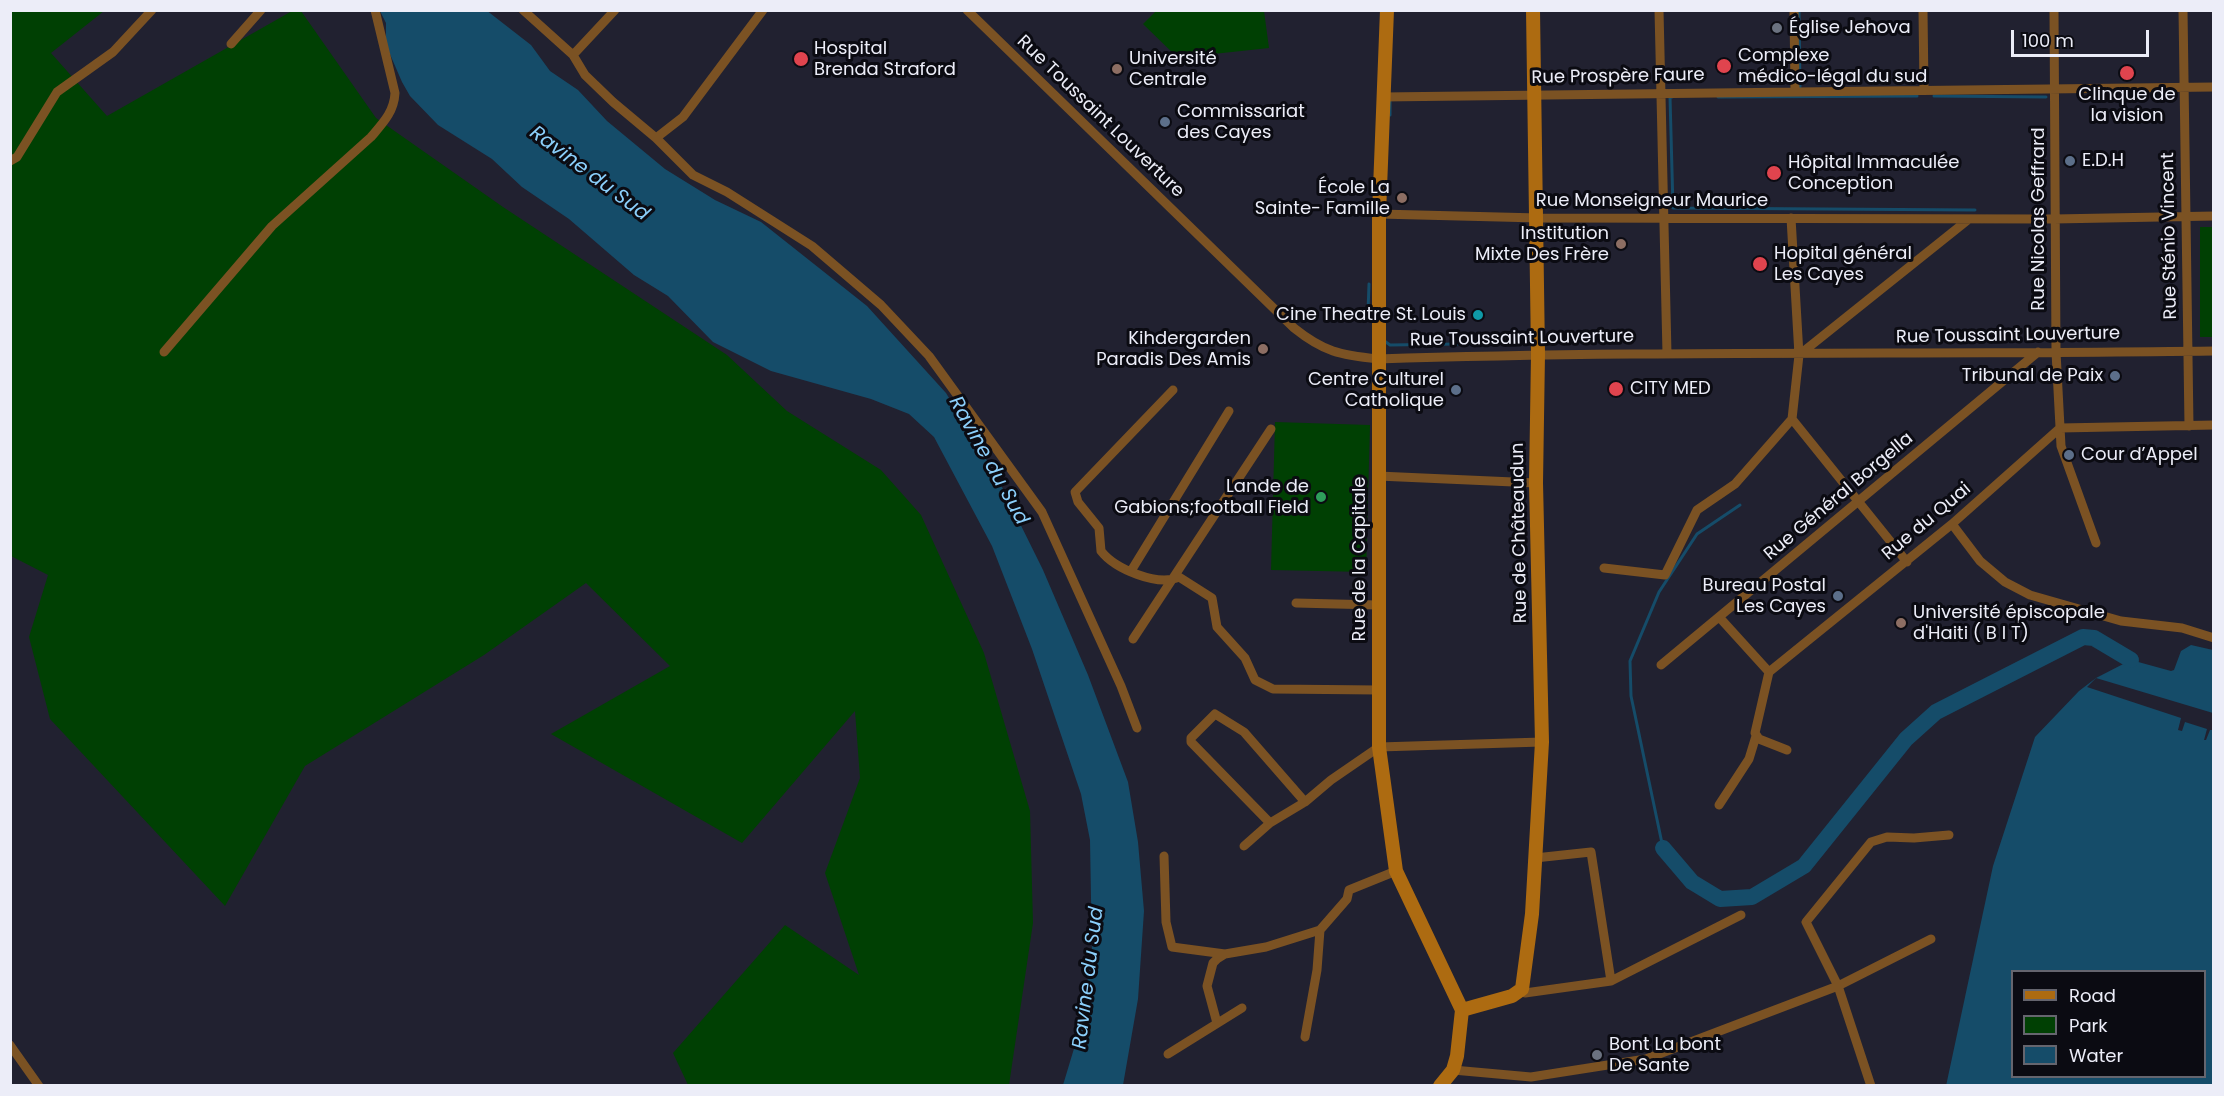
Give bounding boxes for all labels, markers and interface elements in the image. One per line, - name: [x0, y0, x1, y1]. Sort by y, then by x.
- place label: Église Jehova: [1789, 17, 1911, 39]
- scale bar: [2014, 18, 2152, 56]
- marker: Église Jehova: [1770, 21, 1784, 35]
- text: 100 m: [2022, 28, 2074, 53]
- street label: Rue Toussaint Louverture: [1012, 31, 1188, 203]
- place label: Hospital Brenda Straford: [814, 38, 956, 80]
- place label: Complexe médico-légal du sud: [1738, 45, 1927, 88]
- place label: Université Centrale: [1129, 48, 1217, 90]
- marker: Hospital Brenda Straford: [792, 50, 810, 68]
- marker: Complexe médico-légal du sud: [1715, 57, 1733, 75]
- marker: Université Centrale: [1110, 62, 1124, 76]
- marker: Clinque de la vision: [2118, 64, 2136, 82]
- street label: Rue Prospère Faure: [1531, 65, 1705, 89]
- place label: Clinque de la vision: [2078, 84, 2176, 127]
- place label: Commissariat des Cayes: [1177, 101, 1305, 144]
- marker: Commissariat des Cayes: [1158, 115, 1172, 129]
- water label: Ravine du Sud: [525, 121, 653, 227]
- street label: Rue Nicolas Geffrard: [2028, 127, 2050, 311]
- place label: E.D.H: [2082, 150, 2124, 172]
- place label: Hôpital Immaculée Conception: [1788, 152, 1959, 195]
- street label: Rue Sténio Vincent: [2158, 152, 2182, 320]
- marker: E.D.H: [2063, 154, 2077, 168]
- marker: Hôpital Immaculée Conception: [1765, 164, 1783, 182]
- place label: École La Sainte- Famille: [1255, 177, 1390, 219]
- street label: Rue Monseigneur Maurice: [1536, 190, 1768, 212]
- marker: École La Sainte- Famille: [1395, 191, 1409, 205]
- place label: Institution Mixte Des Frère: [1475, 223, 1609, 266]
- marker: Institution Mixte Des Frère: [1614, 237, 1628, 251]
- place label: Hopital général Les Cayes: [1774, 243, 1912, 286]
- marker: Hopital général Les Cayes: [1751, 255, 1769, 273]
- place label: Cine Theatre St. Louis: [1276, 304, 1466, 326]
- marker: Cine Theatre St. Louis: [1471, 308, 1485, 322]
- street label: Rue Toussaint Louverture: [1896, 323, 2120, 349]
- street label: Rue Toussaint Louverture: [1410, 326, 1634, 352]
- place label: Kihdergarden Paradis Des Amis: [1096, 328, 1251, 370]
- marker: Kihdergarden Paradis Des Amis: [1256, 342, 1270, 356]
- place label: Tribunal de Paix: [1962, 365, 2103, 387]
- place label: Centre Culturel Catholique: [1308, 369, 1444, 412]
- marker: Tribunal de Paix: [2108, 369, 2122, 383]
- place label: CITY MED: [1630, 378, 1711, 400]
- marker: CITY MED: [1607, 380, 1625, 398]
- marker: Centre Culturel Catholique: [1449, 383, 1463, 397]
- water label: Ravine du Sud: [943, 393, 1033, 529]
- street label: Rue Général Borgella: [1760, 428, 1918, 566]
- street label: Rue de Châteaudun: [1508, 442, 1532, 624]
- place label: Cour d’Appel: [2081, 444, 2198, 466]
- marker: Cour d’Appel: [2062, 448, 2076, 462]
- place label: Lande de Gabions;football Field: [1114, 476, 1309, 518]
- street label: Rue de la Capitale: [1349, 477, 1371, 641]
- street label: Rue du Quai: [1878, 479, 1976, 565]
- marker: Lande de Gabions;football Field: [1314, 490, 1328, 504]
- place label: Bureau Postal Les Cayes: [1703, 575, 1826, 618]
- marker: Bureau Postal Les Cayes: [1831, 589, 1845, 603]
- place label: Université épiscopale d'Haiti ( B I T): [1913, 602, 2105, 644]
- marker: Université épiscopale d'Haiti ( B I T): [1894, 616, 1908, 630]
- water label: Ravine du Sud: [1068, 905, 1110, 1051]
- legend: [2011, 970, 2206, 1078]
- text: Road: [2069, 983, 2116, 1008]
- text: Park: [2069, 1013, 2108, 1038]
- place label: Bont La bont De Sante: [1609, 1034, 1721, 1076]
- text: Water: [2069, 1043, 2123, 1068]
- marker: Bont La bont De Sante: [1590, 1048, 1604, 1062]

